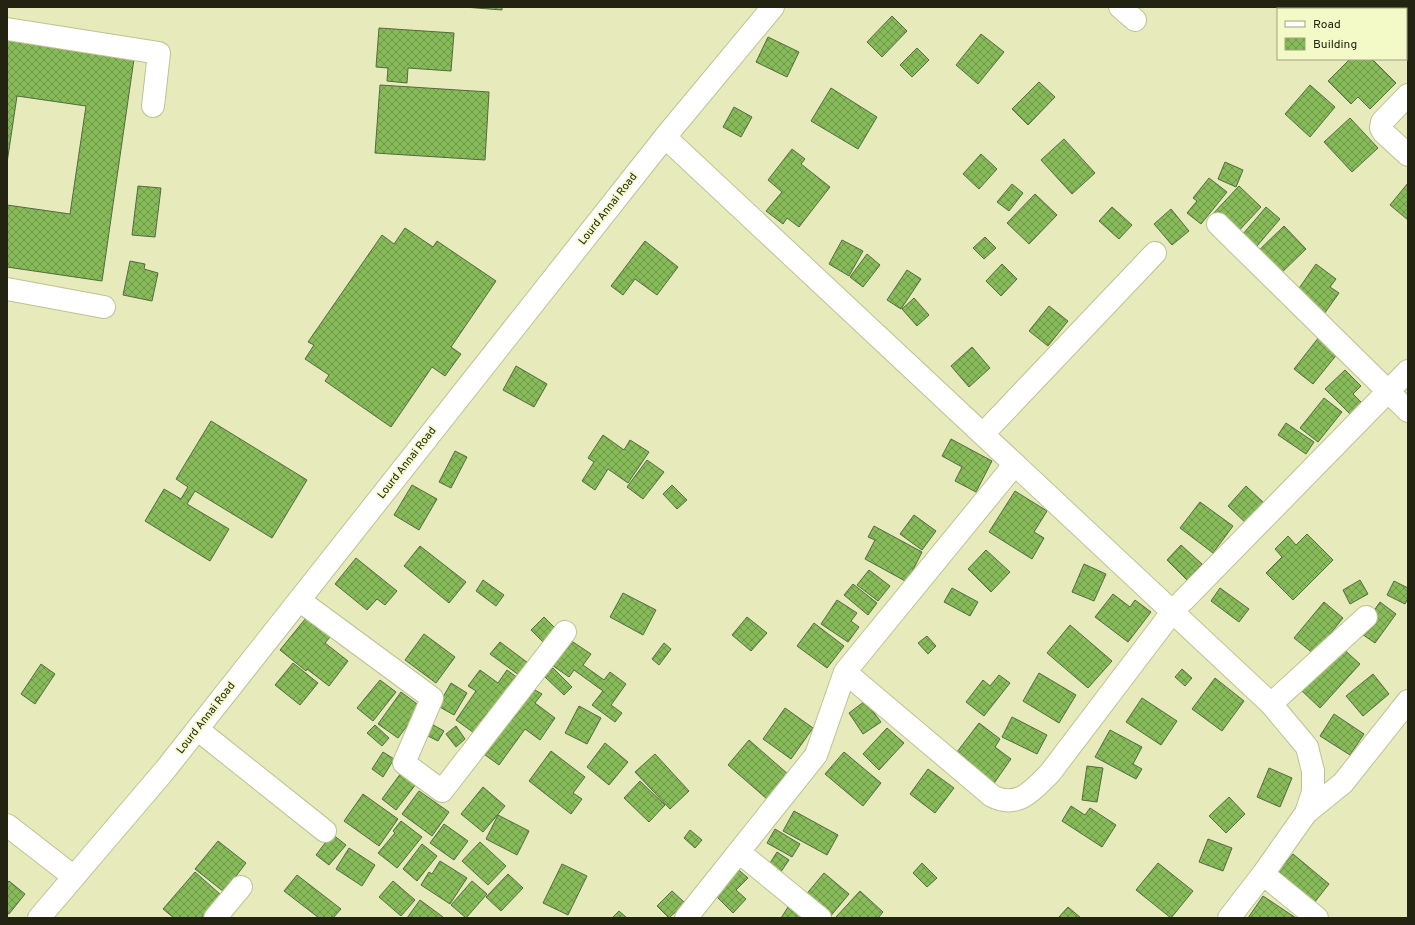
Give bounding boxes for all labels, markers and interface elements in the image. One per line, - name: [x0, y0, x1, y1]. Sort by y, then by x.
- legend: [1277, 8, 1407, 60]
- text: Road: [1313, 17, 1341, 33]
- text: Building: [1313, 37, 1357, 53]
- street label: Lourd Annai Road: [576, 170, 640, 248]
- street label: Lourd Annai Road: [375, 424, 439, 502]
- street label: Lourd Annai Road: [174, 679, 238, 757]

